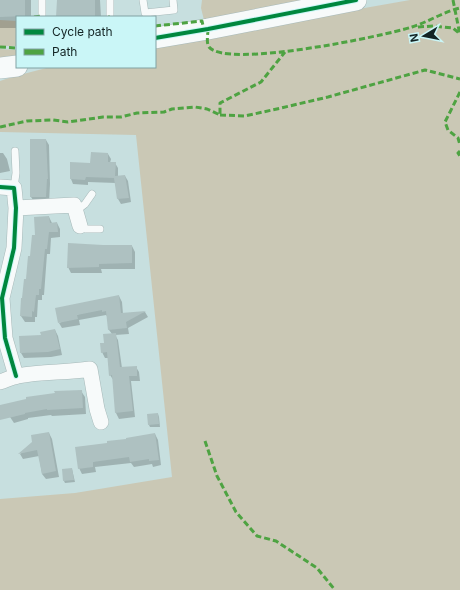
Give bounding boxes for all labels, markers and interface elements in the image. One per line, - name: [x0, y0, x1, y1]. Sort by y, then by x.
- legend: [16, 16, 156, 68]
- north arrow: [404, 16, 444, 56]
- text: Cycle path: [52, 24, 113, 39]
- text: N: [407, 32, 422, 43]
- text: Path: [52, 44, 77, 59]

